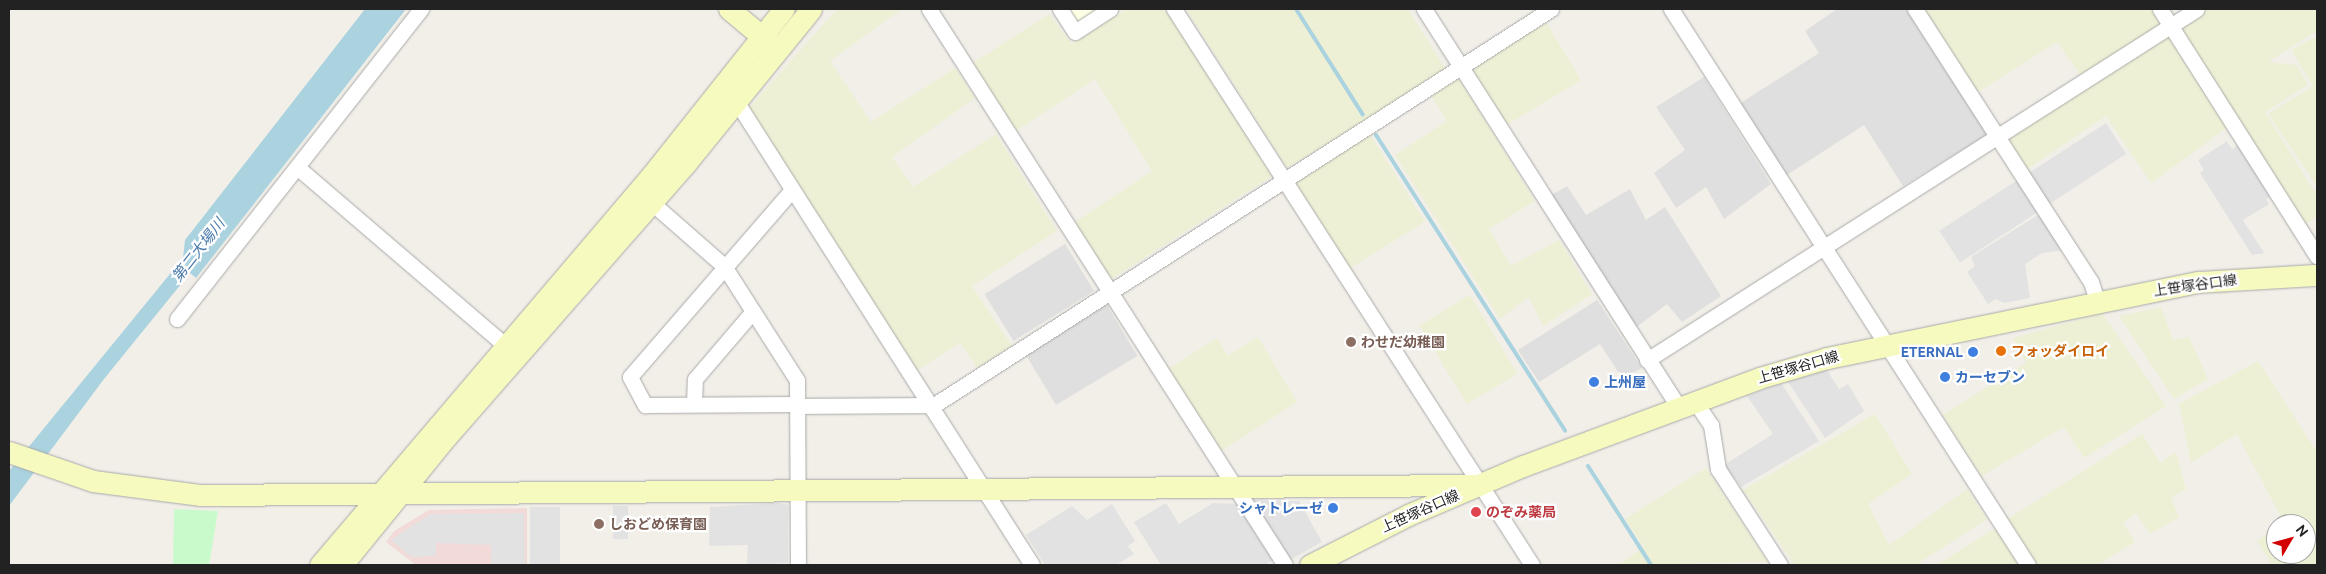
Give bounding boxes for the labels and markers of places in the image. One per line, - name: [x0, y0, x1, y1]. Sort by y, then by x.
- place label: わせだ幼稚園: [1361, 334, 1445, 350]
- marker: わせだ幼稚園: [1345, 336, 1357, 348]
- place label: フォッダイロイ: [2011, 343, 2109, 359]
- place label: ETERNAL: [1901, 344, 1963, 360]
- marker: フォッダイロイ: [1995, 345, 2007, 357]
- marker: ETERNAL: [1967, 346, 1979, 358]
- place label: カーセブン: [1955, 369, 2025, 385]
- marker: カーセブン: [1939, 371, 1951, 383]
- place label: 上州屋: [1604, 374, 1646, 390]
- marker: 上州屋: [1588, 376, 1600, 388]
- place label: シャトレーゼ: [1239, 500, 1323, 516]
- marker: シャトレーゼ: [1327, 502, 1339, 514]
- place label: のぞみ薬局: [1486, 504, 1556, 520]
- marker: のぞみ薬局: [1470, 506, 1482, 518]
- place label: しおどめ保育園: [609, 516, 707, 532]
- marker: しおどめ保育園: [593, 518, 605, 530]

